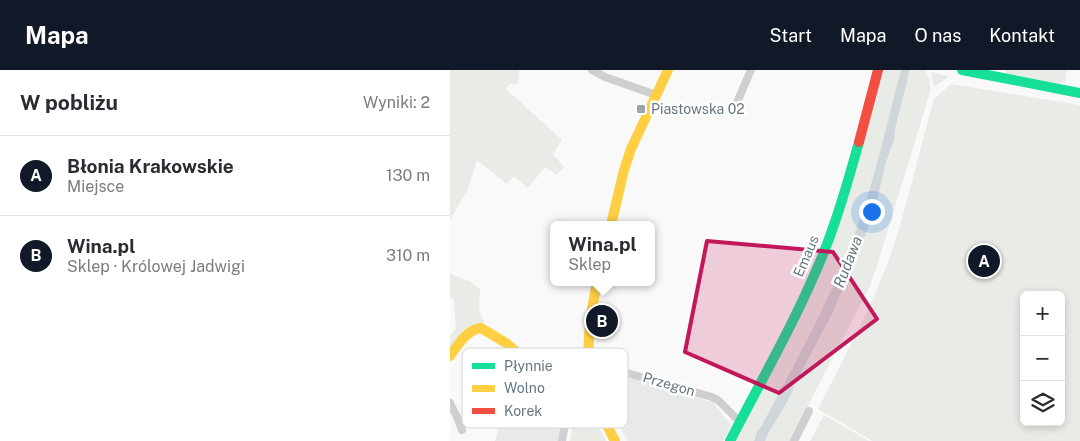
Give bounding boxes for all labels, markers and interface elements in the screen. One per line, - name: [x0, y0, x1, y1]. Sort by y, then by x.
- text: Mapa: [25, 21, 89, 49]
- text: Start: [770, 25, 812, 46]
- text: Mapa: [840, 25, 886, 46]
- text: O nas: [914, 25, 961, 46]
- text: Kontakt: [989, 25, 1055, 46]
- text: W pobliżu: [20, 90, 118, 115]
- text: Wyniki: 2: [363, 93, 430, 112]
- place label: Piastowska 02: [651, 101, 745, 117]
- marker: Piastowska 02: [635, 103, 647, 115]
- text: Błonia Krakowskie: [67, 155, 234, 177]
- text: A: [30, 166, 42, 185]
- text: 130 m: [386, 166, 430, 185]
- text: Miejsce: [67, 177, 124, 196]
- your location: [859, 199, 885, 225]
- popup: [550, 221, 655, 286]
- text: Wina.pl: [568, 233, 637, 255]
- street label: Emaus: [790, 233, 822, 279]
- water label: Rudawa: [830, 234, 865, 290]
- text: Wina.pl: [67, 235, 135, 257]
- pin: A: [968, 242, 1000, 280]
- text: B: [31, 246, 41, 265]
- text: 310 m: [386, 246, 430, 265]
- text: Sklep: [568, 255, 611, 274]
- text: Sklep · Królowej Jadwigi: [67, 257, 245, 276]
- map controls: [1020, 291, 1065, 426]
- button: +: [1020, 291, 1065, 336]
- pin: B: [586, 302, 618, 340]
- button: −: [1020, 336, 1065, 381]
- legend: [462, 348, 628, 428]
- text: Płynnie: [504, 358, 553, 374]
- street label: Przegon: [641, 369, 697, 399]
- text: Wolno: [504, 380, 545, 396]
- button: layers: [1020, 381, 1065, 426]
- text: Korek: [504, 403, 542, 419]

